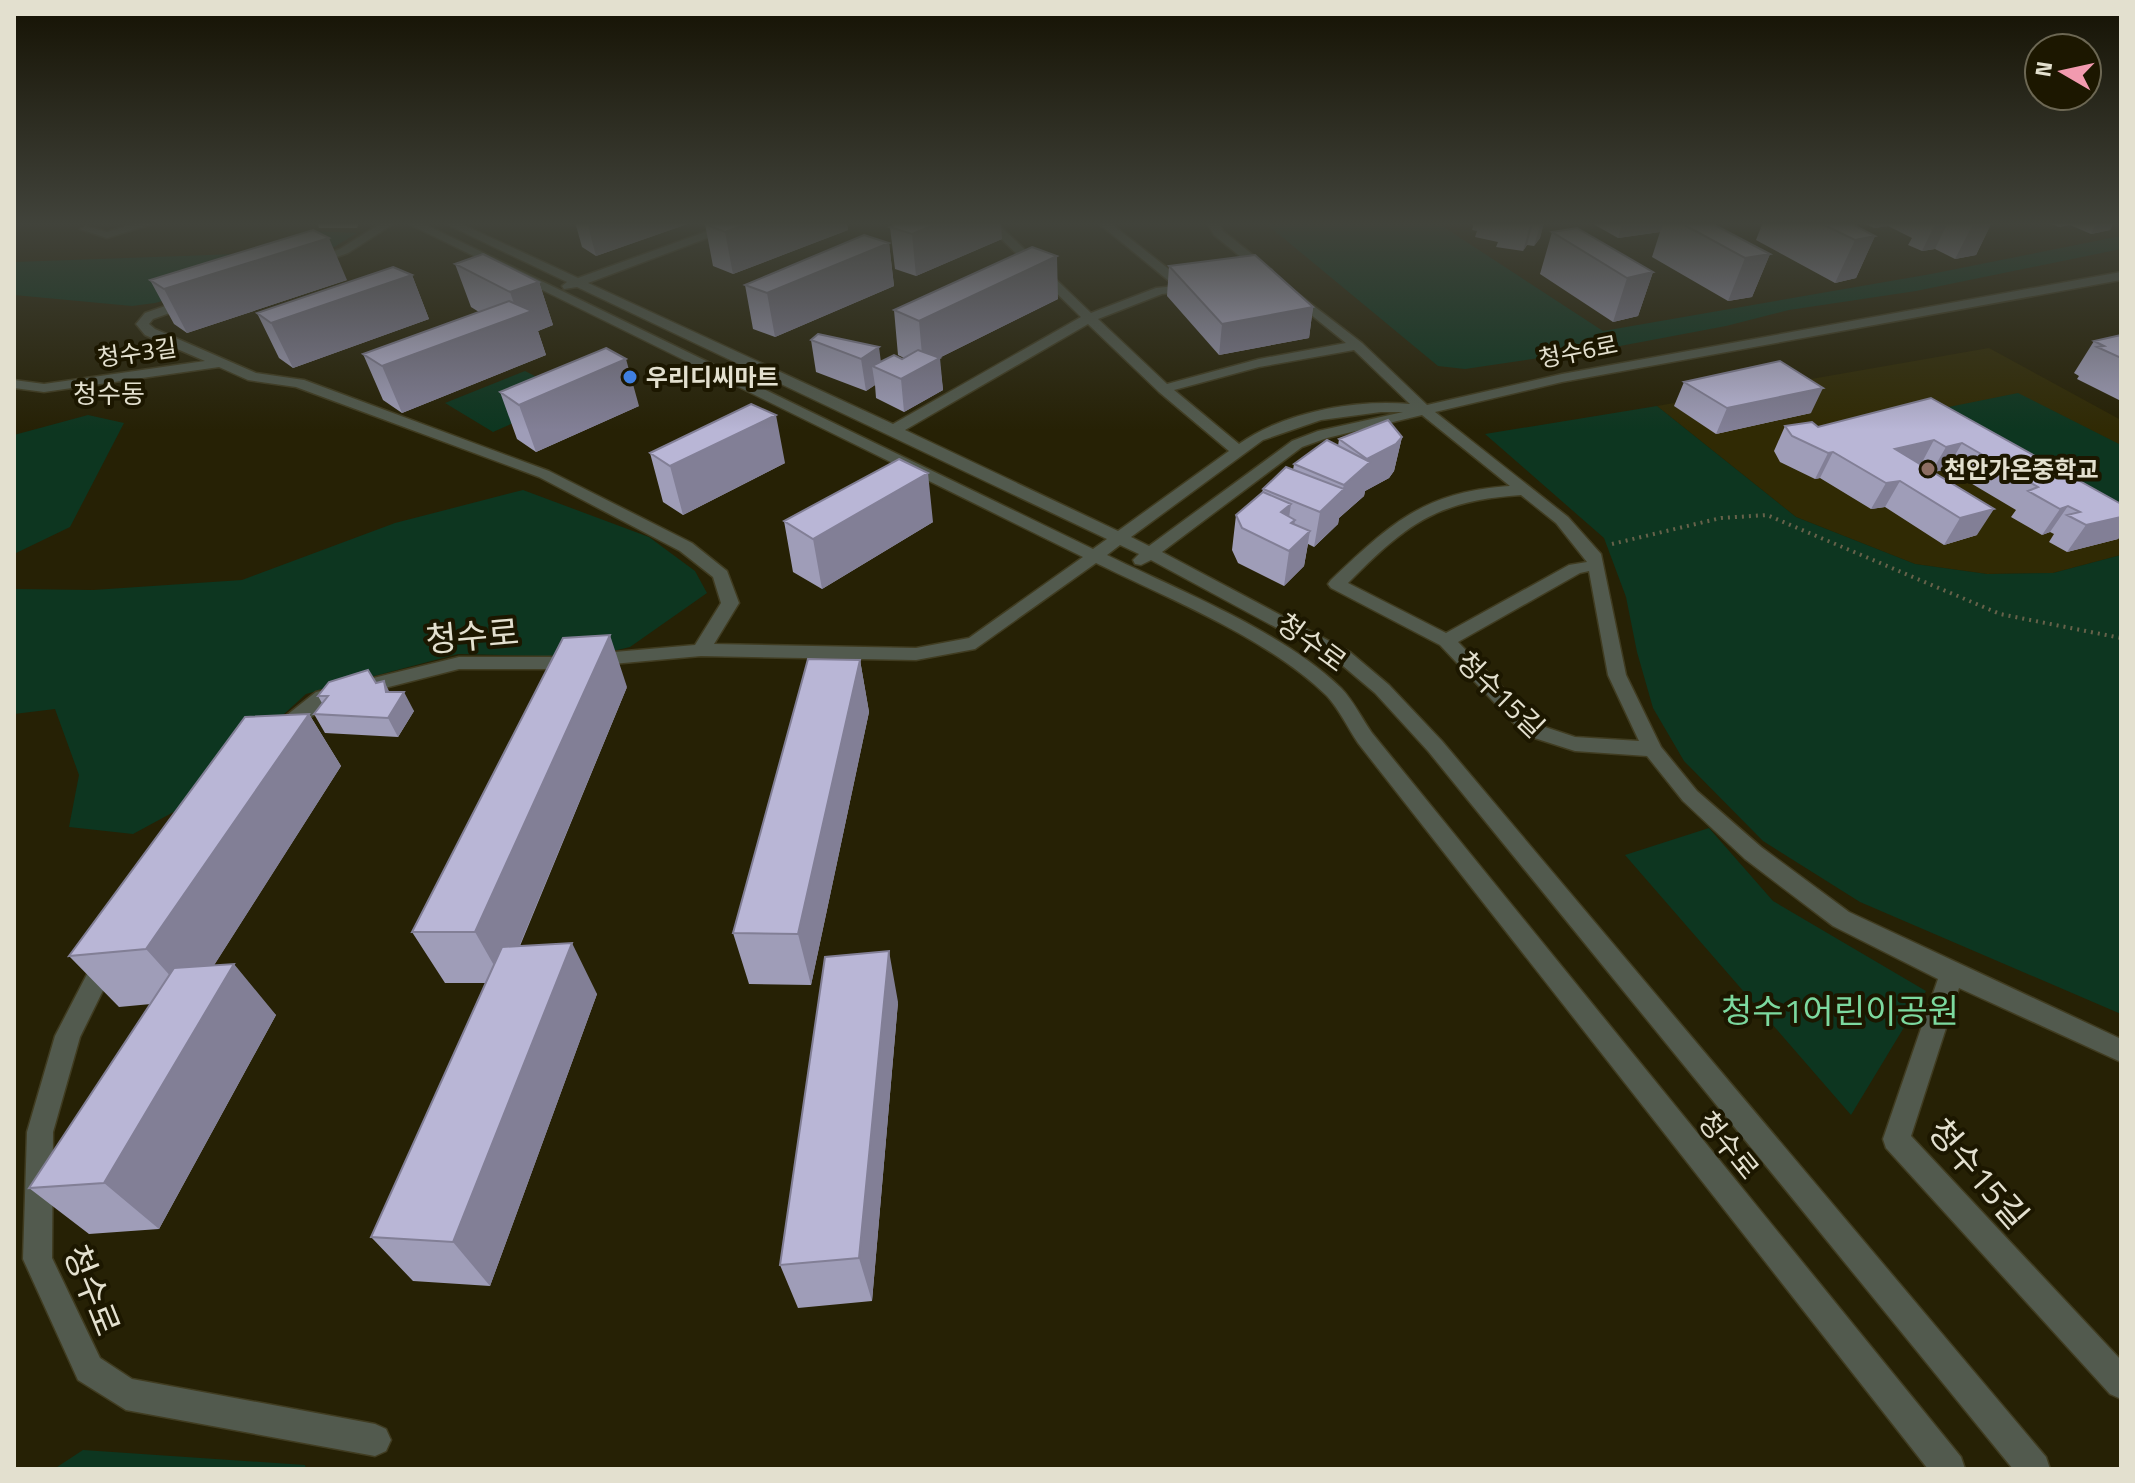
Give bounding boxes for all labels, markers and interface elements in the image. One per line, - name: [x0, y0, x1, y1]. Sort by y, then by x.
- north arrow: [2023, 32, 2103, 112]
- text: N: [2025, 59, 2061, 79]
- street label: 청수6로: [1535, 326, 1621, 376]
- street label: 청수3길: [95, 329, 179, 375]
- place label: 우리디씨마트: [646, 359, 778, 395]
- marker: 우리디씨마트: [621, 368, 639, 386]
- district label: 청수동: [73, 374, 145, 413]
- place label: 천안가온중학교: [1944, 451, 2099, 487]
- marker: 천안가온중학교: [1919, 460, 1937, 478]
- street label: 청수로: [1268, 602, 1356, 682]
- street label: 청수로: [423, 605, 521, 665]
- street label: 청수15길: [1447, 641, 1555, 747]
- park label: 청수1어린이공원: [1721, 984, 1959, 1036]
- street label: 청수로: [1688, 1101, 1770, 1189]
- street label: 청수15길: [1916, 1106, 2042, 1240]
- street label: 청수로: [51, 1237, 135, 1343]

